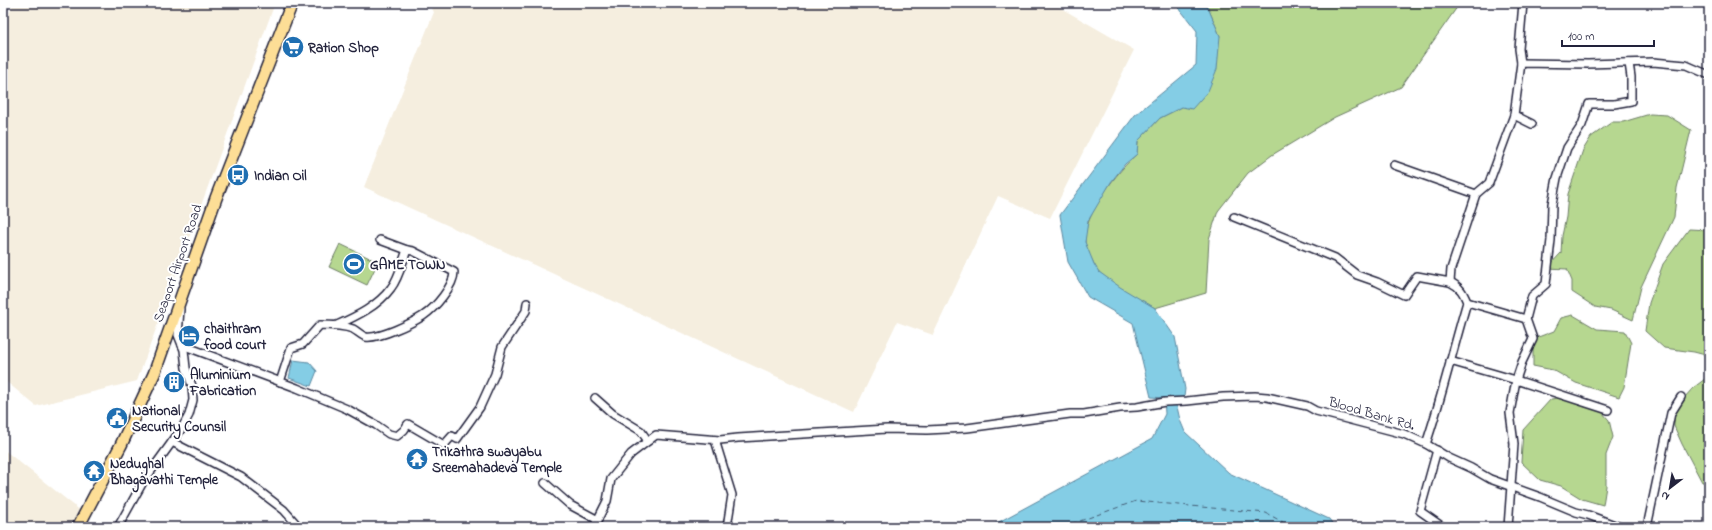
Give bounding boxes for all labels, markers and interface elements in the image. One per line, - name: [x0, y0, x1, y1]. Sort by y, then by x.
- scale bar: [1562, 22, 1654, 48]
- text: 100 m: [1568, 28, 1595, 46]
- supermarket icon: Ration Shop: [280, 34, 306, 60]
- place label: Ration Shop: [307, 38, 379, 59]
- bus stop icon: Indian Oil: [225, 162, 251, 188]
- place label: Indian Oil: [254, 166, 307, 187]
- street label: Seaport Airport Road: [148, 201, 209, 325]
- sports icon: GAME TOWN: [341, 251, 367, 277]
- place label: GAME TOWN: [370, 255, 445, 276]
- place label: chaithram food court: [203, 319, 266, 356]
- hotel icon: chaithram food court: [176, 323, 202, 349]
- place label: Aluminium Fabrication: [189, 365, 256, 402]
- building icon: Aluminium Fabrication: [161, 369, 187, 395]
- street label: Blood Bank Rd.: [1325, 392, 1417, 437]
- place label: National Security Counsil: [132, 401, 227, 440]
- public building icon: National Security Counsil: [104, 405, 130, 431]
- place label: Trikathra swayabu Sreemahadeva Temple: [432, 442, 563, 479]
- temple icon: Trikathra swayabu Sreemahadeva Temple: [404, 446, 430, 472]
- place label: Nedughal Bhagavathi Temple: [109, 454, 219, 493]
- temple icon: Nedughal Bhagavathi Temple: [81, 458, 107, 484]
- north arrow: [1650, 468, 1690, 508]
- text: N: [1658, 487, 1673, 504]

